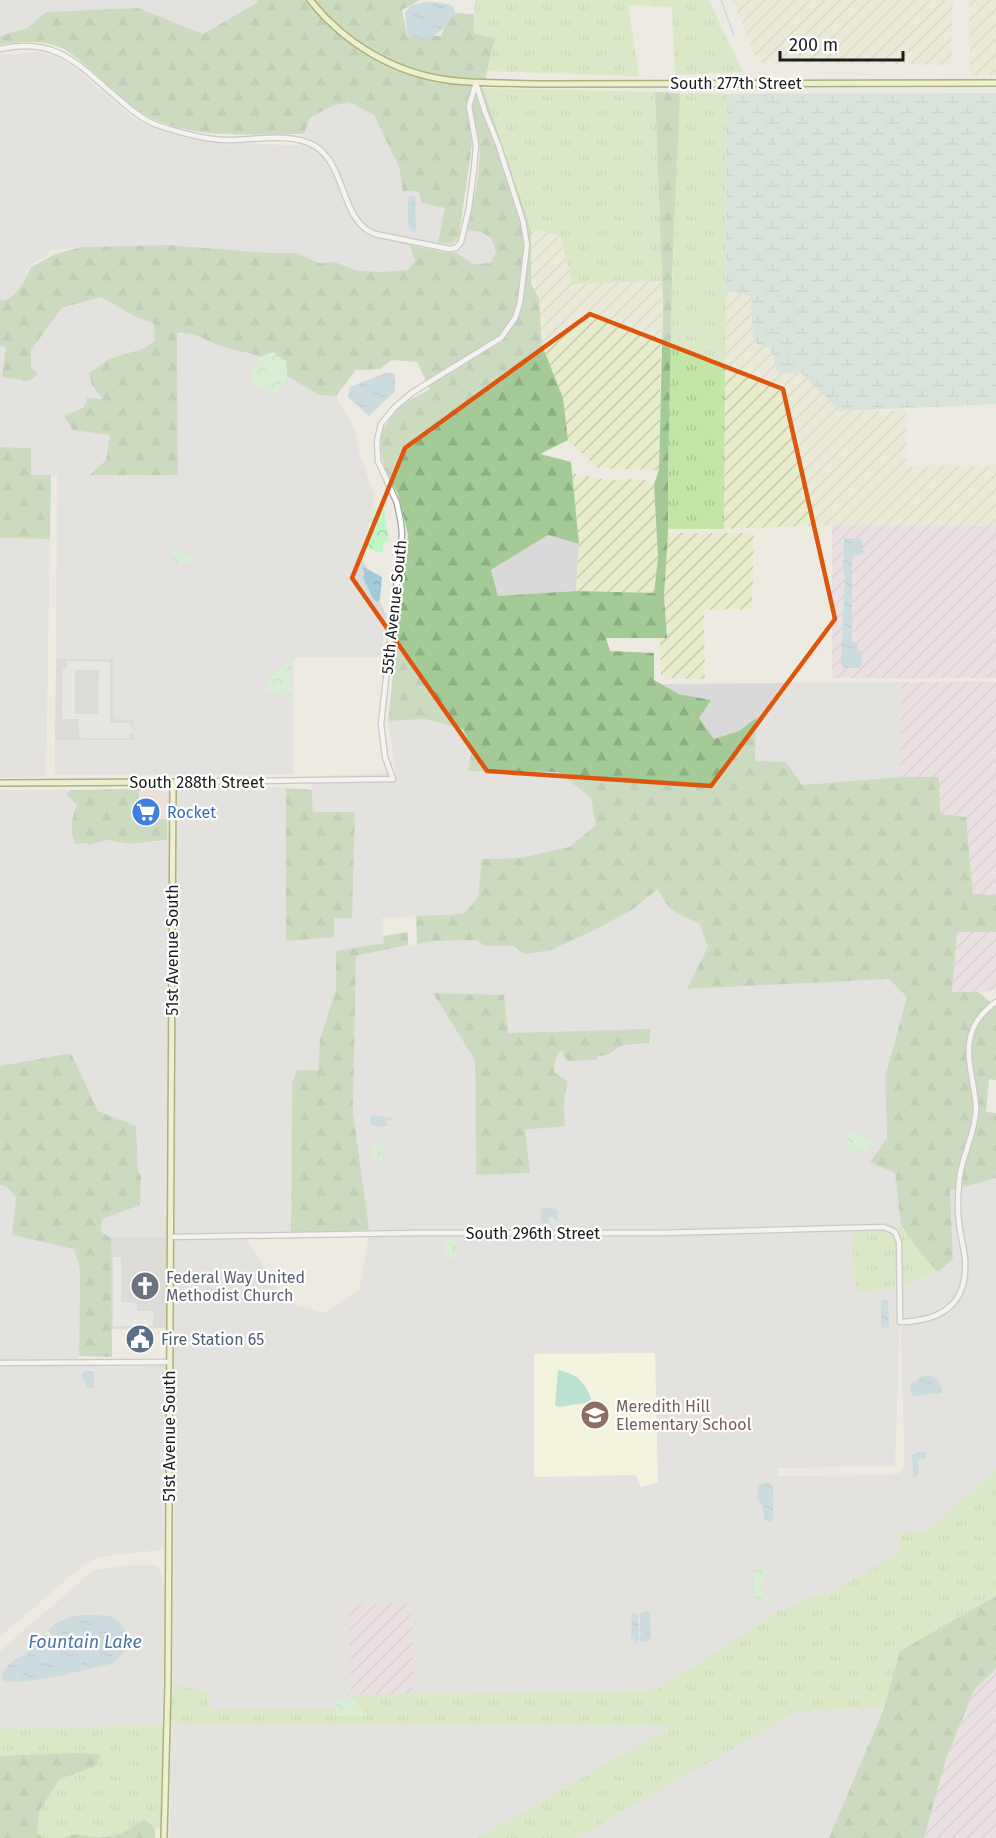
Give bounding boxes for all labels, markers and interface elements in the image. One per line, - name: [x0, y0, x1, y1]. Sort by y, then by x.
- scale bar: [780, 24, 903, 62]
- text: 200 m: [789, 34, 838, 56]
- street label: South 277th Street: [670, 74, 802, 93]
- street label: 55th Avenue South: [377, 539, 411, 675]
- street label: South 288th Street: [129, 773, 265, 792]
- supermarket icon: Rocket: [130, 796, 162, 828]
- place label: Rocket: [167, 803, 216, 822]
- street label: 51st Avenue South: [163, 884, 182, 1016]
- street label: South 296th Street: [466, 1224, 600, 1243]
- place label: Federal Way United Methodist Church: [166, 1268, 305, 1305]
- church icon: Federal Way United Methodist Church: [129, 1270, 161, 1302]
- public building icon: Fire Station 65: [124, 1323, 156, 1355]
- place label: Fire Station 65: [161, 1330, 264, 1349]
- street label: 51st Avenue South: [160, 1370, 179, 1502]
- place label: Meredith Hill Elementary School: [616, 1397, 752, 1434]
- school or university icon: Meredith Hill Elementary School: [579, 1399, 611, 1431]
- water label: Fountain Lake: [28, 1631, 142, 1653]

